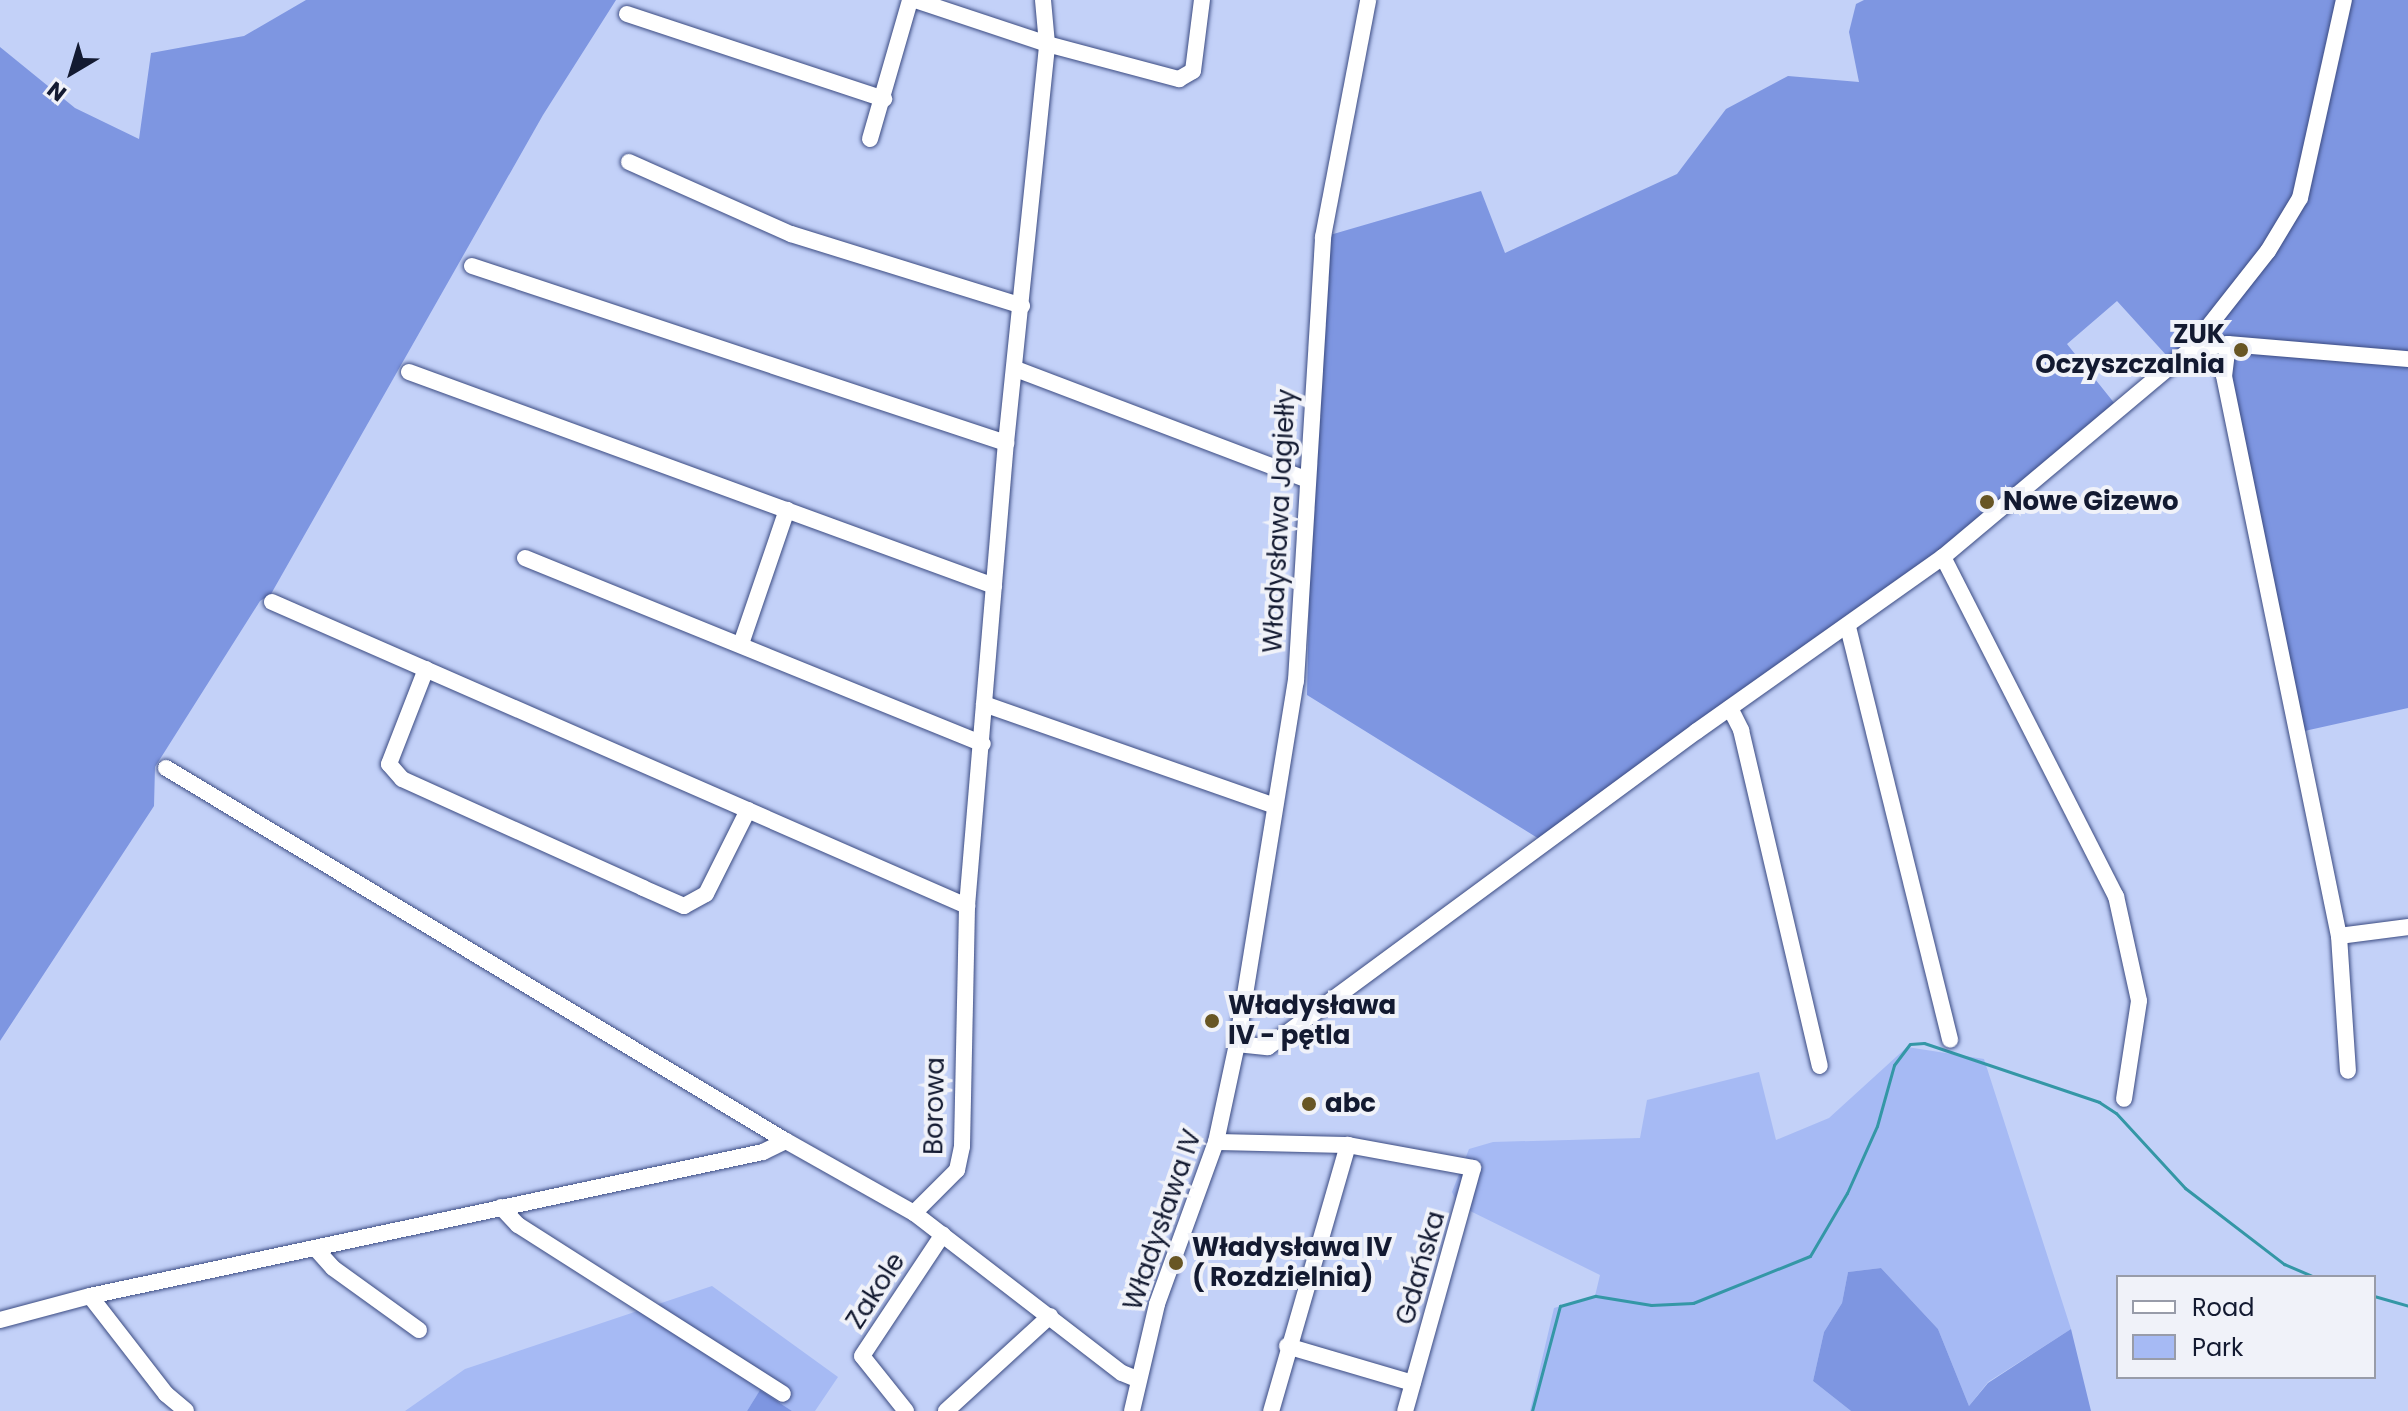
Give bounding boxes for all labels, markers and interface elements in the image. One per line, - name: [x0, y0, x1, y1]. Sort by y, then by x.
- north arrow: [32, 32, 112, 112]
- text: N: [41, 74, 73, 109]
- place label: ZUK Oczyszczalnia: [2035, 319, 2225, 380]
- marker: ZUK Oczyszczalnia: [2232, 341, 2250, 359]
- street label: Władysława Jagiełły: [1258, 388, 1302, 654]
- place label: Nowe Gizewo: [2003, 486, 2179, 518]
- marker: Nowe Gizewo: [1978, 493, 1996, 511]
- place label: Władysława IV - pętla: [1228, 990, 1396, 1052]
- marker: Władysława IV - pętla: [1203, 1012, 1221, 1030]
- street label: Borowa: [919, 1057, 951, 1155]
- place label: abc: [1325, 1088, 1376, 1120]
- marker: abc: [1300, 1095, 1318, 1113]
- street label: Władysława IV: [1117, 1125, 1209, 1315]
- street label: Gdańska: [1390, 1208, 1452, 1328]
- place label: Władysława IV ( Rozdzielnia): [1192, 1232, 1392, 1294]
- street label: Zakole: [840, 1247, 912, 1335]
- marker: Władysława IV ( Rozdzielnia): [1167, 1254, 1185, 1272]
- legend: [2116, 1275, 2376, 1379]
- text: Road: [2192, 1291, 2254, 1324]
- text: Park: [2192, 1331, 2243, 1364]

